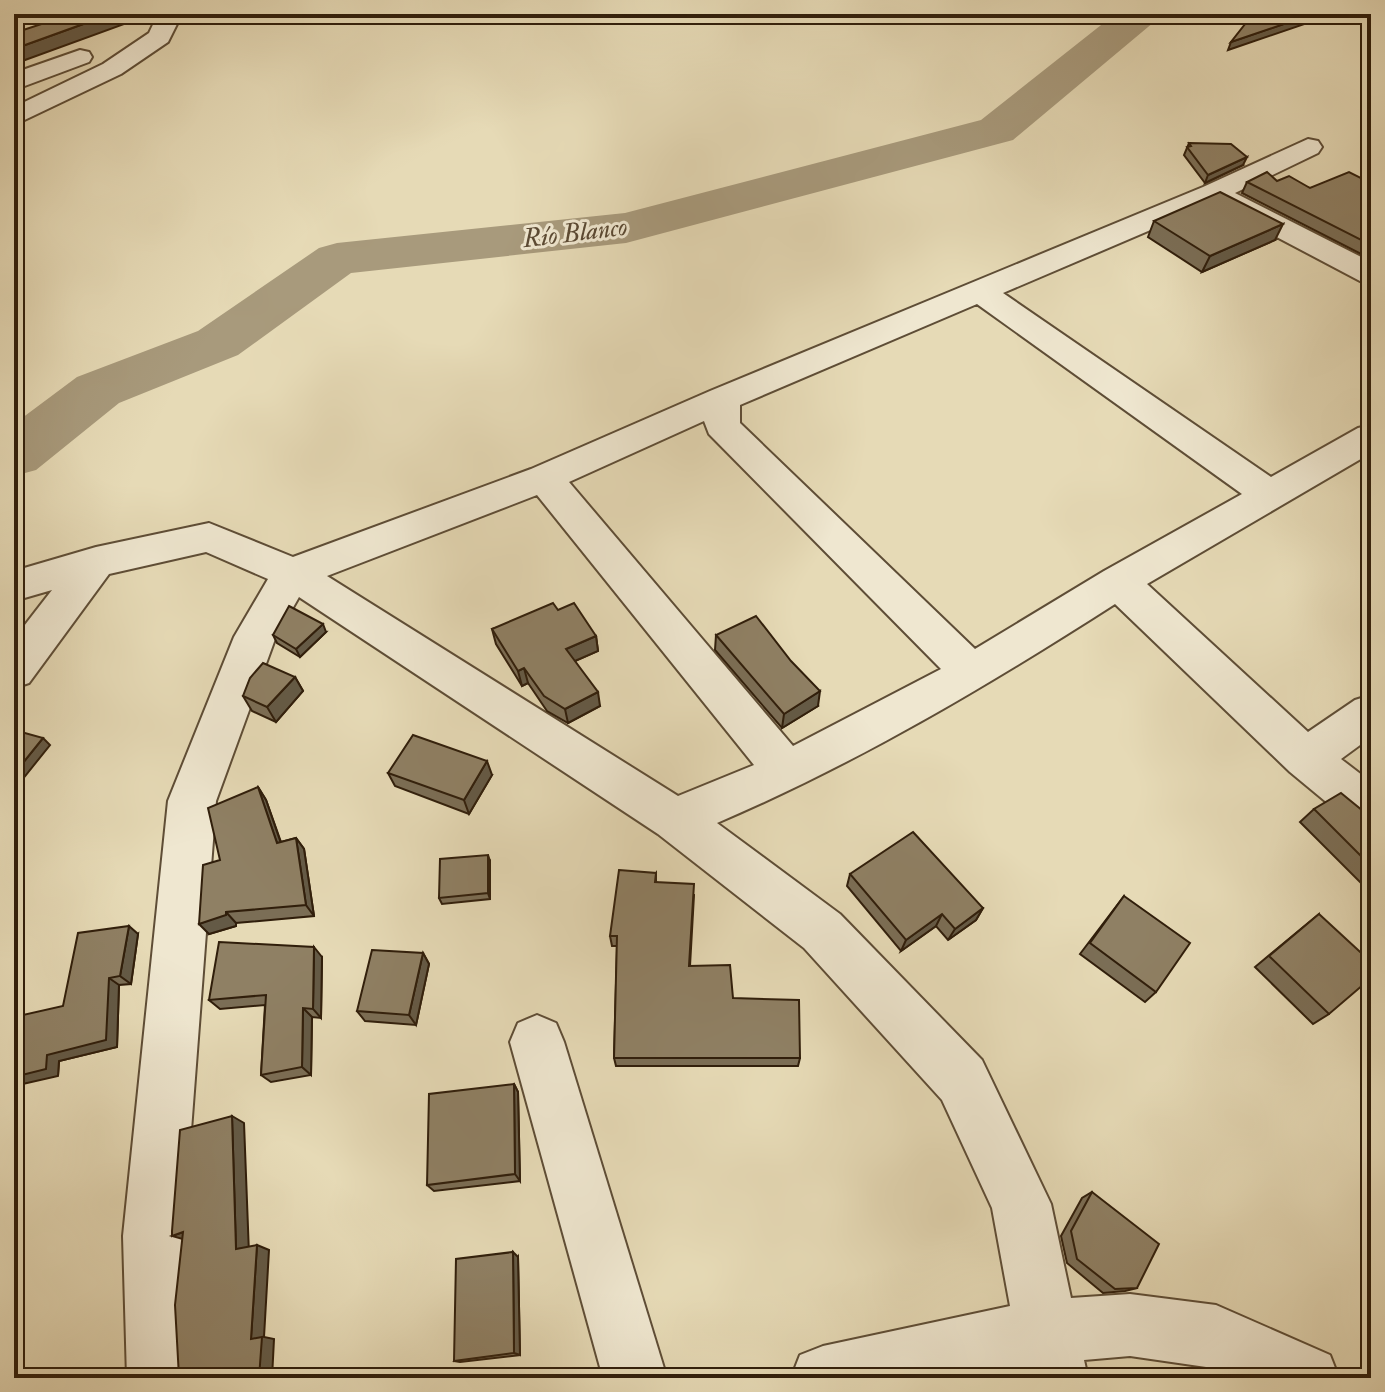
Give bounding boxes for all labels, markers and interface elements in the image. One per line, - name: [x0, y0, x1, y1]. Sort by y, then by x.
- water label: Río Blanco: [520, 211, 629, 255]

